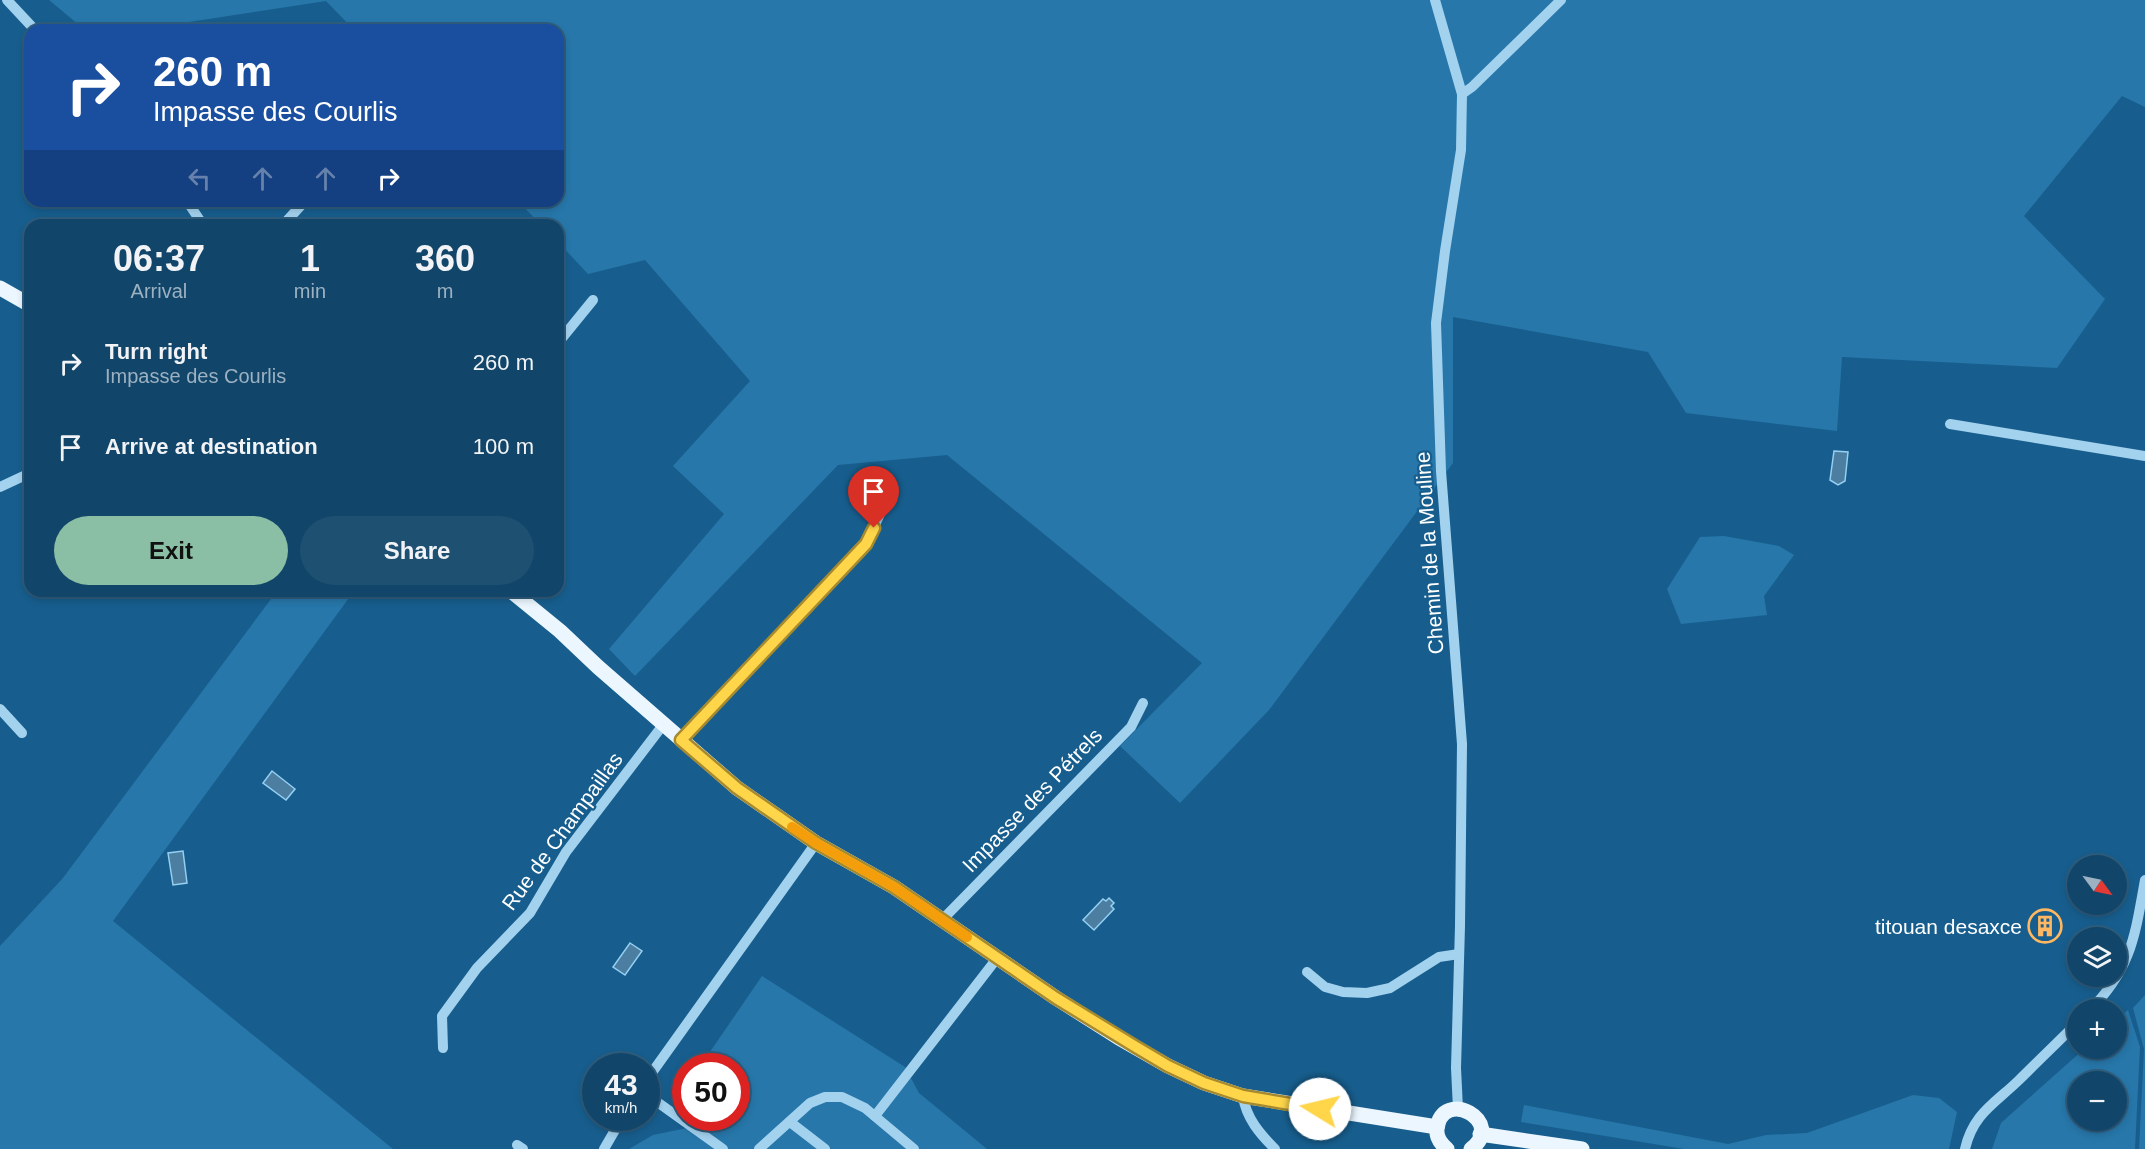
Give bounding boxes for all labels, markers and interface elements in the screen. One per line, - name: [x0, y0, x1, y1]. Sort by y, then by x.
- icon: right: [54, 48, 132, 126]
- text: 260 m: [153, 48, 272, 95]
- text: Impasse des Courlis: [153, 97, 398, 127]
- icon: left: [183, 162, 216, 195]
- icon: ahead: [246, 162, 279, 195]
- icon: ahead: [309, 162, 342, 195]
- icon: right: [372, 162, 405, 195]
- text: 06:37: [113, 238, 205, 279]
- text: 1: [300, 238, 320, 279]
- text: 360: [415, 238, 475, 279]
- text: Arrival: [131, 280, 187, 302]
- text: min: [294, 280, 326, 302]
- text: m: [437, 280, 453, 302]
- text: Turn right: [105, 339, 207, 364]
- icon: right: [54, 347, 87, 380]
- text: 260 m: [473, 350, 534, 375]
- text: Impasse des Courlis: [105, 365, 286, 387]
- icon: arrive: [54, 431, 87, 464]
- text: Arrive at destination: [105, 434, 318, 459]
- text: 100 m: [473, 434, 534, 459]
- street label: Chemin de la Mouline: [1410, 451, 1448, 655]
- pin: [848, 466, 899, 528]
- icon: arrive: [857, 475, 890, 508]
- button: Exit: [54, 516, 288, 585]
- button: Share: [300, 516, 534, 585]
- street label: Impasse des Pétrels: [958, 724, 1106, 876]
- street label: Rue de Champaillas: [497, 748, 627, 914]
- north arrow: [2067, 855, 2127, 915]
- map controls: [2067, 855, 2127, 1131]
- building icon: titouan desaxce: [2027, 908, 2063, 944]
- place label: titouan desaxce: [1875, 915, 2022, 938]
- button: layers: [2067, 927, 2127, 987]
- button: +: [2067, 999, 2127, 1059]
- speed limit sign: 50: [672, 1053, 750, 1131]
- text: 43: [604, 1068, 638, 1101]
- button: −: [2067, 1071, 2127, 1131]
- position arrow: [1288, 1077, 1352, 1141]
- text: km/h: [605, 1099, 637, 1116]

